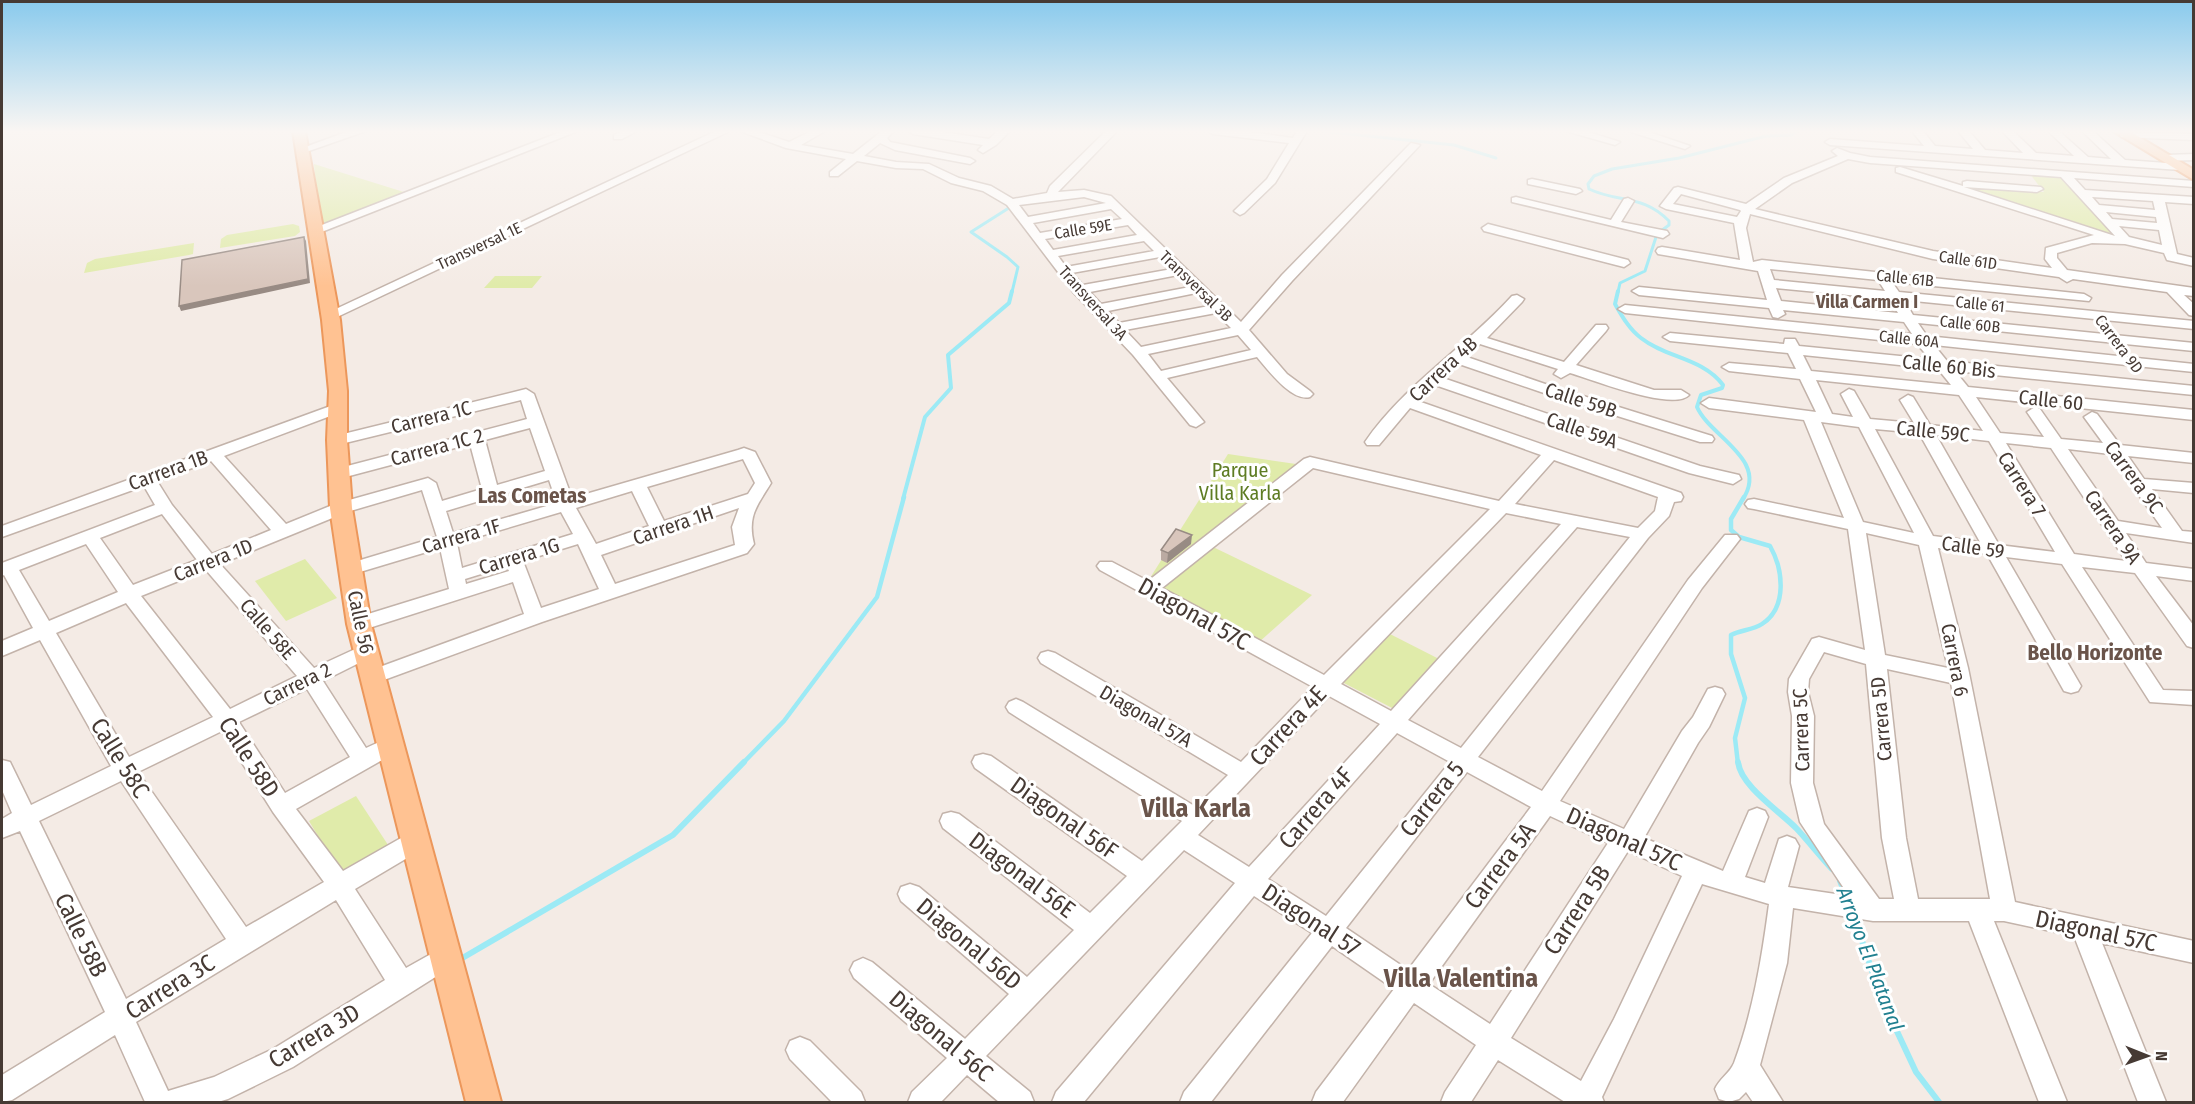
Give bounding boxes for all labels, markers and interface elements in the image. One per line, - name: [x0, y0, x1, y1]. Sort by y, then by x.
- street label: Calle 59E: [1053, 215, 1113, 243]
- street label: Transversal 1E: [434, 218, 524, 274]
- street label: Transversal 3B: [1156, 247, 1236, 326]
- street label: Calle 61D: [1938, 247, 1998, 273]
- street label: Transversal 3A: [1055, 262, 1132, 344]
- street label: Calle 61B: [1875, 266, 1935, 290]
- district label: Villa Carmen I: [1815, 291, 1918, 313]
- street label: Calle 61: [1955, 292, 2005, 316]
- street label: Calle 60B: [1939, 311, 2001, 337]
- street label: Carrera 9D: [2091, 311, 2147, 377]
- street label: Calle 60A: [1878, 326, 1941, 352]
- street label: Carrera 4B: [1404, 331, 1482, 407]
- street label: Calle 60 Bis: [1901, 349, 1997, 383]
- street label: Calle 59B: [1542, 377, 1620, 423]
- street label: Calle 60: [2017, 385, 2085, 415]
- street label: Carrera 1C: [388, 395, 474, 439]
- street label: Calle 59A: [1543, 407, 1621, 453]
- street label: Calle 59C: [1895, 415, 1971, 447]
- street label: Carrera 1C 2: [388, 423, 486, 471]
- street label: Carrera 9C: [2100, 436, 2168, 518]
- street label: Carrera 1B: [125, 445, 211, 495]
- street label: Carrera 7: [1993, 447, 2051, 521]
- park label: Parque Villa Karla: [1199, 458, 1281, 505]
- district label: Las Cometas: [478, 483, 586, 509]
- street label: Carrera 9A: [2080, 485, 2147, 569]
- street label: Carrera 1H: [629, 500, 717, 550]
- street label: Carrera 1F: [419, 513, 503, 559]
- street label: Calle 59: [1940, 531, 2006, 563]
- street label: Carrera 1G: [476, 532, 562, 580]
- street label: Carrera 1D: [170, 533, 256, 587]
- street label: Diagonal 57C: [1133, 572, 1255, 656]
- street label: Calle 56: [343, 588, 379, 656]
- street label: Calle 58E: [235, 594, 301, 664]
- street label: Carrera 6: [1936, 621, 1974, 699]
- district label: Bello Horizonte: [2028, 640, 2163, 666]
- street label: Carrera 2: [259, 657, 335, 711]
- street label: Carrera 5D: [1865, 676, 1897, 762]
- street label: Diagonal 57A: [1096, 680, 1197, 752]
- street label: Carrera 4E: [1244, 680, 1332, 772]
- street label: Carrera 5C: [1788, 688, 1814, 772]
- street label: Calle 58D: [213, 711, 285, 803]
- street label: Calle 58C: [85, 713, 155, 803]
- street label: Carrera 5: [1394, 756, 1470, 842]
- street label: Carrera 4F: [1273, 761, 1359, 854]
- street label: Diagonal 56F: [1005, 771, 1123, 865]
- district label: Villa Karla: [1140, 793, 1251, 824]
- street label: Diagonal 57C: [1562, 801, 1686, 877]
- street label: Carrera 5A: [1459, 817, 1542, 914]
- street label: Diagonal 56E: [964, 826, 1080, 924]
- street label: Carrera 5B: [1538, 860, 1616, 960]
- street label: Diagonal 57: [1257, 878, 1366, 962]
- water label: Arroyo El Platanal: [1830, 882, 1909, 1035]
- street label: Calle 58B: [49, 889, 113, 981]
- street label: Diagonal 56D: [911, 892, 1027, 996]
- street label: Diagonal 57C: [2033, 904, 2159, 958]
- street label: Carrera 3C: [120, 949, 220, 1025]
- district label: Villa Valentina: [1383, 963, 1538, 994]
- street label: Diagonal 56C: [884, 985, 998, 1087]
- street label: Carrera 3D: [263, 998, 365, 1074]
- north arrow: [2117, 1026, 2177, 1086]
- text: N: [2152, 1051, 2171, 1061]

